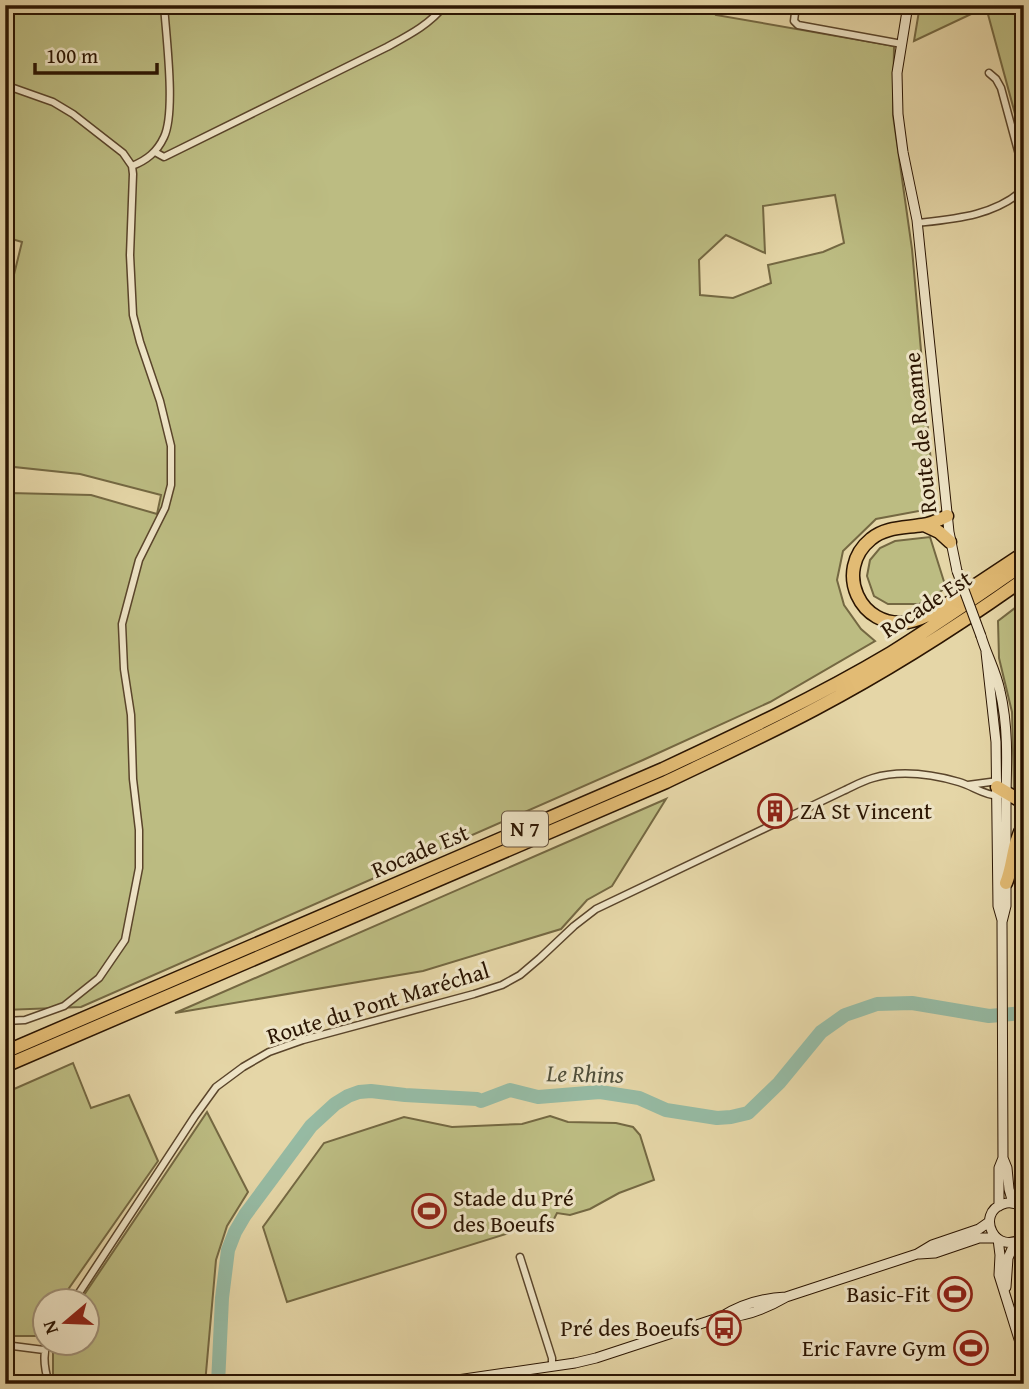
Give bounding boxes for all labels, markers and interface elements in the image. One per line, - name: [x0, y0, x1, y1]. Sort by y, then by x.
- scale bar: [35, 32, 158, 76]
- text: 100 m: [46, 40, 98, 71]
- street label: Route de Roanne: [895, 351, 944, 515]
- street label: Rocade Est: [874, 562, 978, 645]
- building icon: ZA St Vincent: [756, 792, 794, 830]
- place label: ZA St Vincent: [800, 794, 932, 827]
- road number: N 7: [502, 812, 548, 846]
- street label: Rocade Est: [366, 815, 474, 886]
- street label: Route du Pont Maréchal: [262, 953, 493, 1052]
- water label: Le Rhins: [545, 1055, 624, 1092]
- place label: Stade du Pré des Boeufs: [453, 1181, 574, 1240]
- sports icon: Stade du Pré des Boeufs: [410, 1192, 448, 1230]
- sports icon: Basic-Fit: [936, 1275, 974, 1313]
- place label: Basic-Fit: [847, 1277, 930, 1310]
- north arrow: [32, 1288, 102, 1358]
- bus stop icon: Pré des Boeufs: [705, 1309, 743, 1347]
- place label: Pré des Boeufs: [561, 1311, 700, 1344]
- text: N: [35, 1317, 65, 1338]
- sports icon: Eric Favre Gym: [952, 1329, 990, 1367]
- place label: Eric Favre Gym: [802, 1331, 946, 1364]

